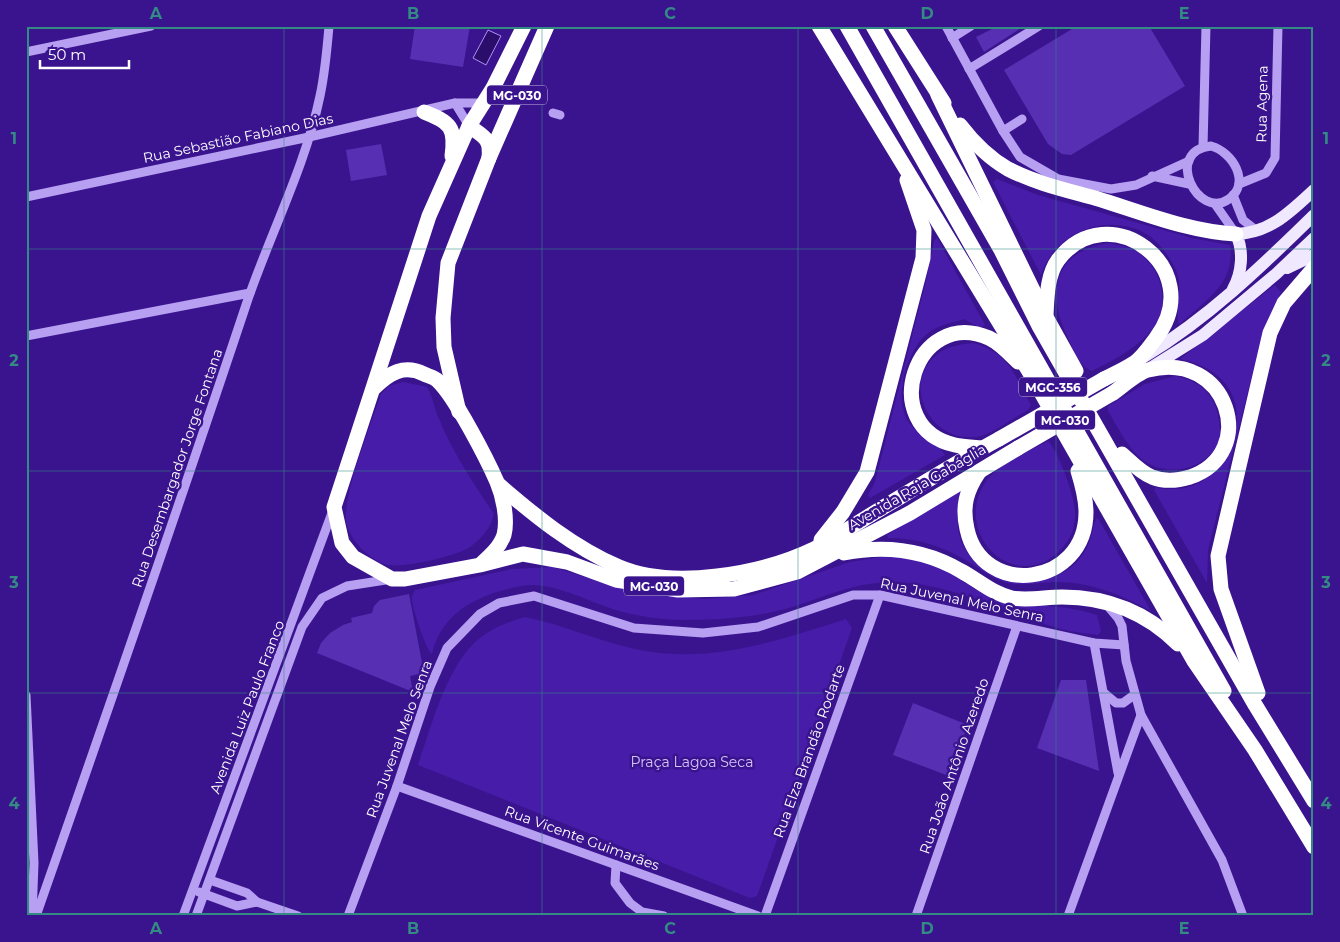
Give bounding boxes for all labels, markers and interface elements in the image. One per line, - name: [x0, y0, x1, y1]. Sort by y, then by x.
- text: A: [149, 4, 163, 23]
- text: B: [407, 4, 419, 23]
- text: C: [664, 4, 676, 23]
- text: D: [920, 4, 934, 23]
- text: E: [1179, 4, 1189, 23]
- scale bar: [40, 38, 129, 70]
- text: 50 m: [48, 45, 86, 64]
- street label: Rua Agena: [1252, 65, 1272, 143]
- road number: MG-030: [487, 86, 547, 104]
- street label: Rua Sebastião Fabiano Dias: [141, 109, 335, 167]
- text: 1: [11, 129, 17, 148]
- text: 1: [1323, 129, 1329, 148]
- street label: Rua Desembargador Jorge Fontana: [128, 346, 226, 590]
- text: 2: [9, 351, 19, 370]
- text: 2: [1321, 351, 1331, 370]
- road number: MGC-356: [1019, 378, 1087, 397]
- road number: MG-030: [1035, 410, 1095, 430]
- street label: Avenida Raja Gabáglia: [845, 440, 989, 534]
- text: 3: [8, 573, 19, 592]
- text: 3: [1320, 573, 1331, 592]
- street label: Rua Juvenal Melo Senra: [879, 574, 1045, 626]
- road number: MG-030: [624, 576, 684, 596]
- street label: Avenida Luiz Paulo Franco: [206, 618, 288, 796]
- street label: Rua Juvenal Melo Senra: [362, 658, 436, 820]
- street label: Rua Elza Brandão Rodarte: [769, 662, 849, 840]
- street label: Rua João Antônio Azeredo: [915, 675, 993, 856]
- park label: Praça Lagoa Seca: [631, 753, 753, 771]
- text: 4: [8, 794, 20, 813]
- text: 4: [1320, 794, 1332, 813]
- street label: Rua Vicente Guimarães: [502, 802, 662, 875]
- text: A: [149, 919, 163, 938]
- text: B: [407, 919, 419, 938]
- text: C: [664, 919, 676, 938]
- text: D: [920, 919, 934, 938]
- text: E: [1179, 919, 1189, 938]

